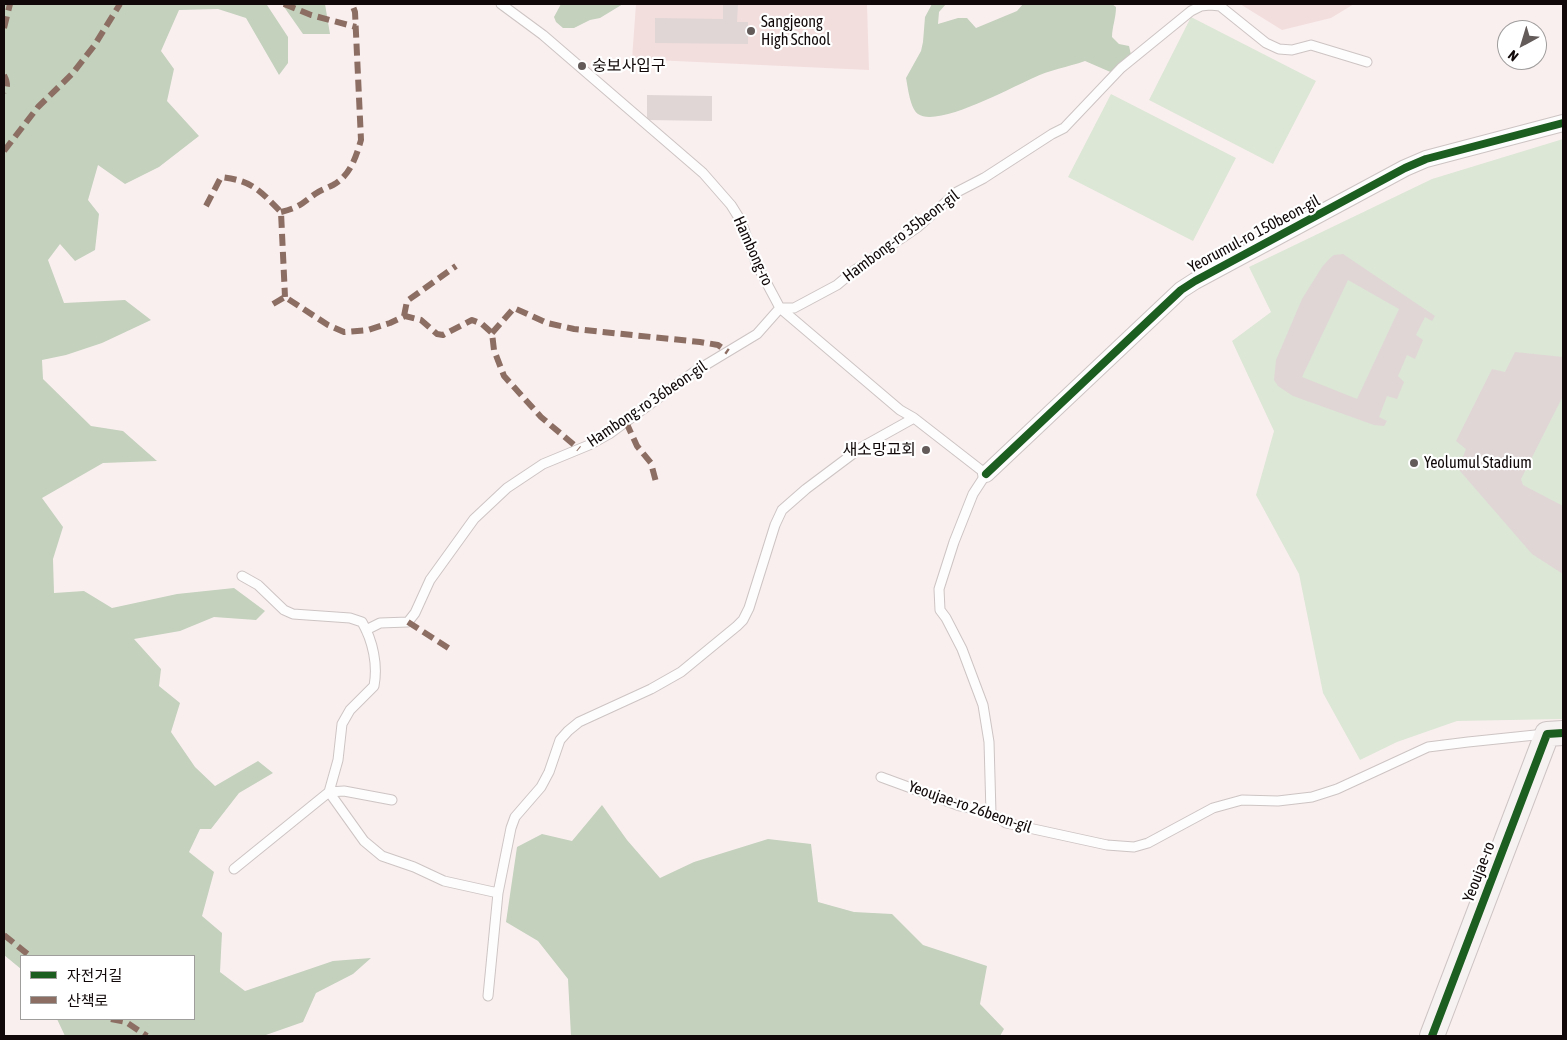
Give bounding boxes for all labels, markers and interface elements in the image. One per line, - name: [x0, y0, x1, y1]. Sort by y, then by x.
- place label: Sangjeong High School: [761, 12, 830, 50]
- north arrow: [1497, 20, 1547, 70]
- marker: Sangjeong High School: [745, 25, 757, 37]
- text: N: [1505, 47, 1521, 65]
- place label: 숭보사입구: [592, 56, 666, 76]
- marker: 숭보사입구: [576, 60, 588, 72]
- street label: Hambong-ro 35beon-gil: [839, 186, 963, 286]
- street label: Yeorumul-ro 150beon-gil: [1185, 191, 1323, 277]
- street label: Hambong-ro: [729, 213, 777, 289]
- street label: Hambong-ro 36beon-gil: [583, 357, 711, 451]
- place label: 새소망교회: [842, 440, 916, 460]
- marker: 새소망교회: [920, 444, 932, 456]
- place label: Yeolumul Stadium: [1424, 453, 1532, 473]
- marker: Yeolumul Stadium: [1408, 457, 1420, 469]
- street label: Yeoujae-ro 26beon-gil: [906, 777, 1034, 837]
- street label: Yeoujae-ro: [1459, 839, 1499, 905]
- legend: [20, 955, 195, 1020]
- text: 자전거길: [67, 967, 122, 984]
- text: 산책로: [67, 992, 108, 1009]

